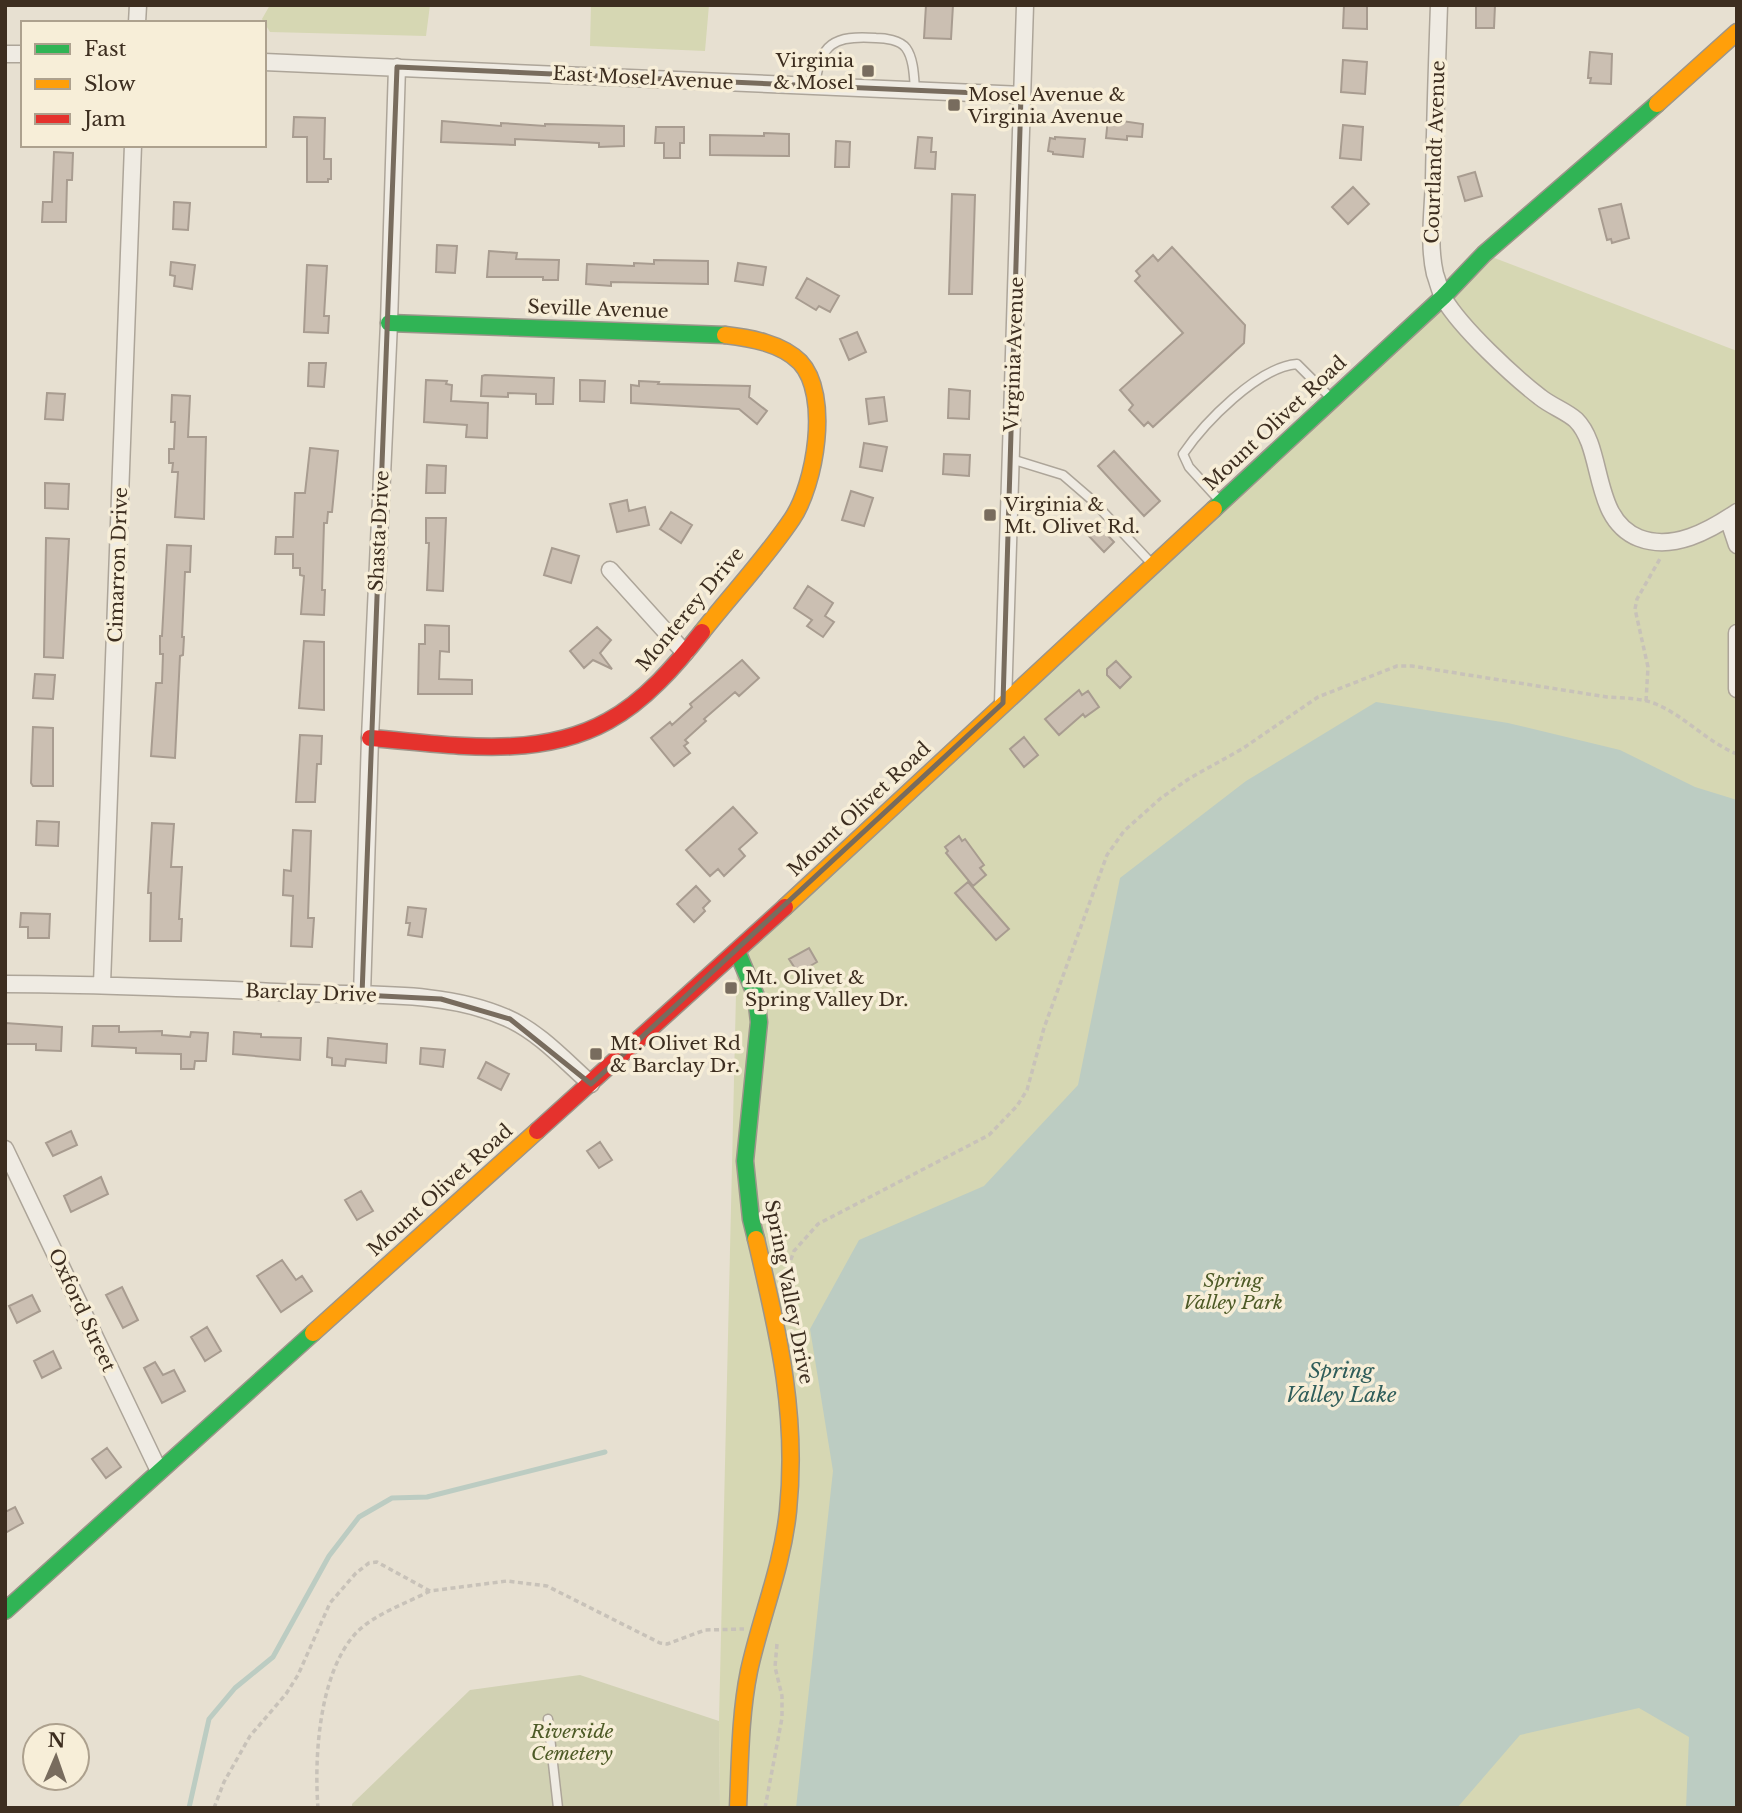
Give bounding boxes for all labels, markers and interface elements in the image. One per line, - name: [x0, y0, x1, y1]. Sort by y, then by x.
- legend: [21, 21, 266, 147]
- text: Fast: [84, 36, 126, 62]
- place label: Virginia & Mosel: [774, 49, 854, 94]
- street label: Courtlandt Avenue: [1420, 60, 1450, 244]
- street label: East Mosel Avenue: [552, 62, 734, 94]
- marker: Virginia & Mosel: [860, 63, 876, 79]
- text: Slow: [84, 71, 136, 97]
- place label: Mosel Avenue & Virginia Avenue: [967, 83, 1126, 128]
- marker: Mosel Avenue & Virginia Avenue: [946, 97, 962, 113]
- text: Jam: [81, 106, 126, 132]
- street label: Virginia Avenue: [1000, 276, 1028, 433]
- street label: Seville Avenue: [527, 295, 669, 323]
- street label: Mount Olivet Road: [1199, 351, 1351, 495]
- street label: Shasta Drive: [364, 470, 394, 592]
- street label: Cimarron Drive: [104, 487, 132, 643]
- place label: Virginia & Mt. Olivet Rd.: [1003, 493, 1140, 538]
- marker: Virginia & Mt. Olivet Rd.: [982, 507, 998, 523]
- street label: Monterey Drive: [631, 542, 749, 676]
- street label: Mount Olivet Road: [783, 737, 935, 881]
- place label: Mt. Olivet & Spring Valley Dr.: [745, 966, 908, 1011]
- street label: Barclay Drive: [245, 979, 377, 1007]
- marker: Mt. Olivet & Spring Valley Dr.: [723, 980, 739, 996]
- place label: Mt. Olivet Rd & Barclay Dr.: [610, 1032, 741, 1077]
- marker: Mt. Olivet Rd & Barclay Dr.: [588, 1046, 604, 1062]
- street label: Mount Olivet Road: [363, 1119, 517, 1261]
- street label: Spring Valley Drive: [760, 1198, 818, 1386]
- street label: Oxford Street: [43, 1245, 121, 1376]
- park label: Spring Valley Park: [1183, 1269, 1283, 1314]
- water label: Spring Valley Lake: [1285, 1358, 1397, 1408]
- park label: Riverside Cemetery: [530, 1720, 614, 1765]
- north arrow: [21, 1722, 91, 1792]
- text: N: [47, 1729, 66, 1752]

